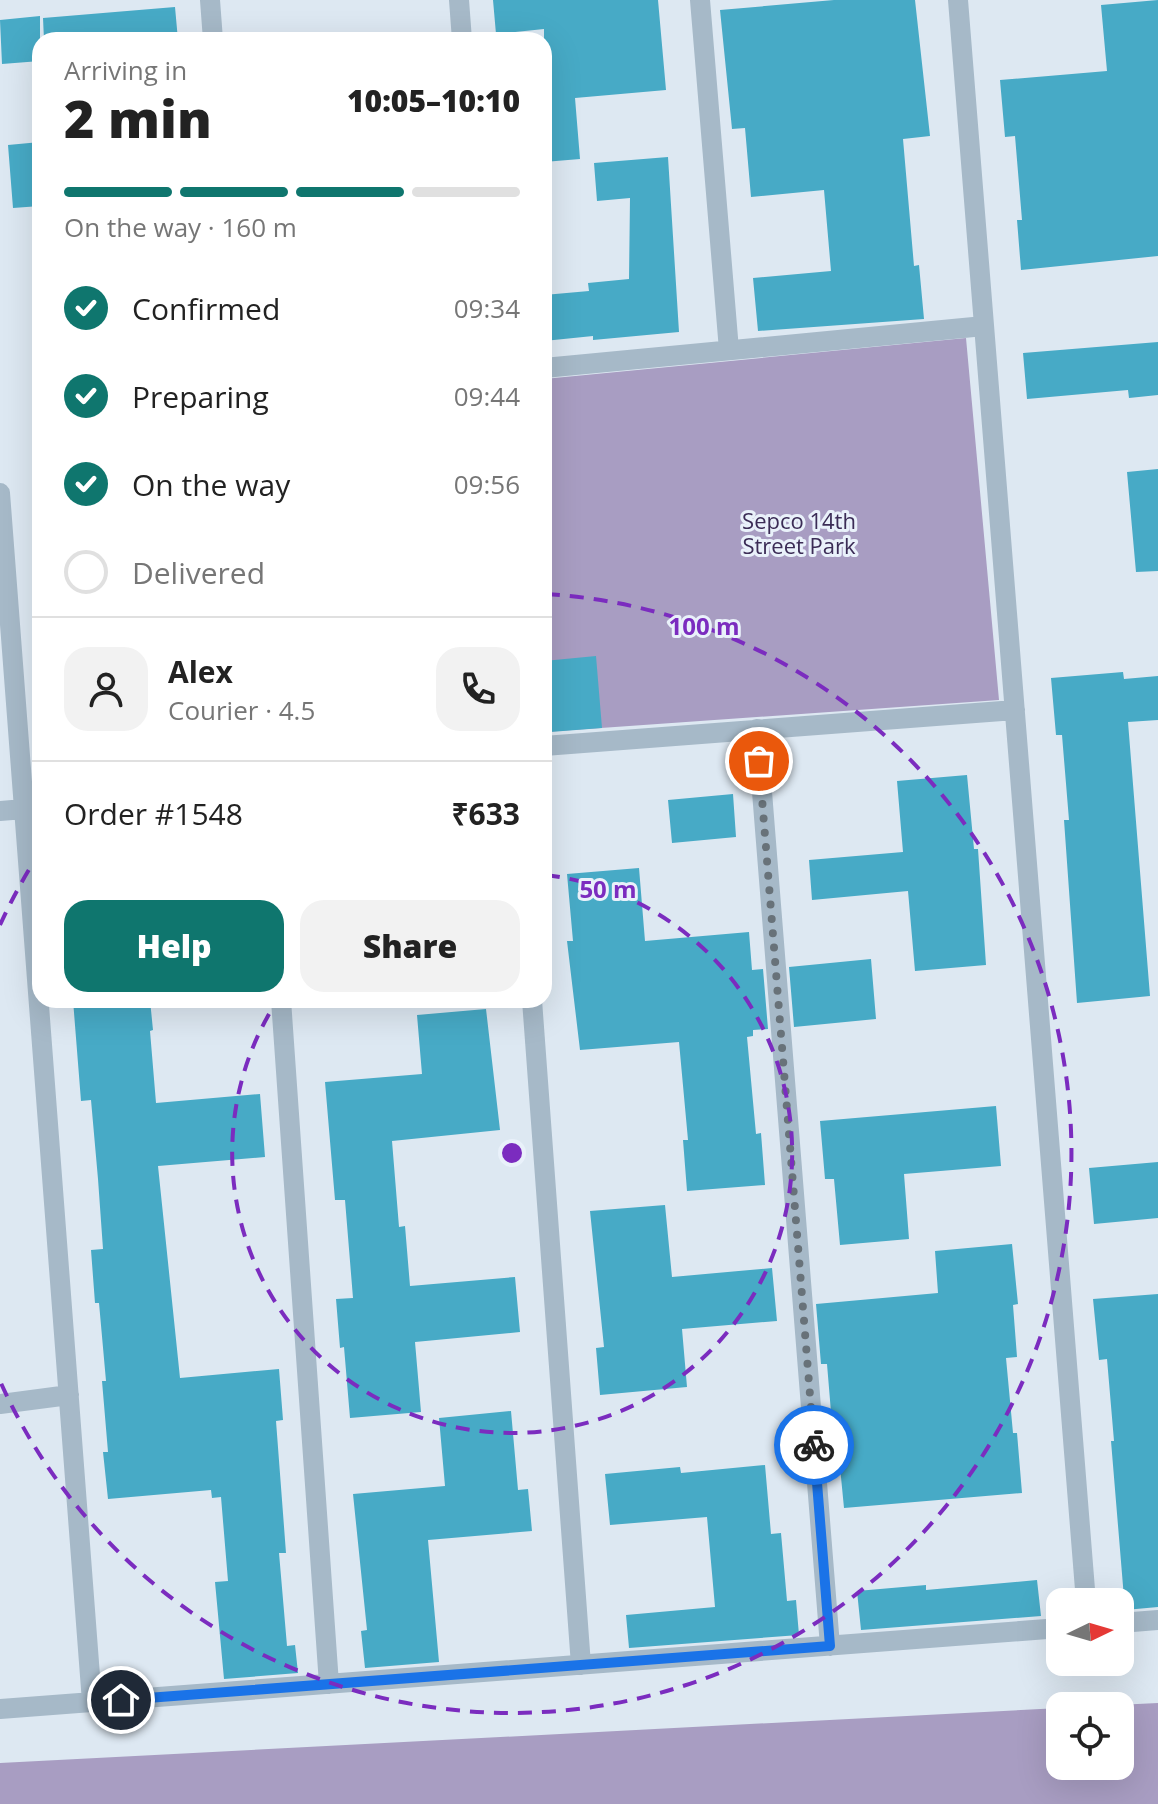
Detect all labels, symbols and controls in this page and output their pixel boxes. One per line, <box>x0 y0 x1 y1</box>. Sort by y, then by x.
text: Arriving in <box>64 52 187 88</box>
text: 10:05–10:10 <box>347 80 520 121</box>
text: 2 min <box>64 82 212 153</box>
text: On the way · 160 m <box>64 209 297 245</box>
icon: check <box>64 286 108 330</box>
text: Confirmed <box>132 288 280 329</box>
text: 09:34 <box>454 290 520 326</box>
icon: check <box>64 374 108 418</box>
text: Preparing <box>132 376 269 417</box>
text: 09:44 <box>454 378 520 414</box>
icon: check <box>64 462 108 506</box>
text: On the way <box>132 464 290 505</box>
text: 09:56 <box>454 466 520 502</box>
park label: Sepco 14th Street Park <box>742 505 856 560</box>
text: Delivered <box>132 552 265 593</box>
text: 100 m <box>669 609 739 642</box>
button: person <box>64 647 148 731</box>
button: phone <box>436 647 520 731</box>
text: Alex <box>168 651 233 692</box>
text: Courier · 4.5 <box>168 692 315 728</box>
pin <box>725 727 793 795</box>
icon: bag <box>737 739 781 783</box>
text: Order #1548 <box>64 793 243 834</box>
text: ₹633 <box>451 793 520 834</box>
text: 50 m <box>579 872 637 905</box>
button: Help <box>64 900 284 992</box>
button: Share <box>300 900 520 992</box>
centre of rings <box>498 1139 526 1167</box>
courier <box>774 1405 854 1485</box>
icon: bike <box>792 1423 836 1467</box>
north arrow <box>1046 1588 1134 1676</box>
map controls <box>1046 1588 1134 1780</box>
pin <box>87 1666 155 1734</box>
icon: home <box>99 1678 143 1722</box>
button: locate <box>1046 1692 1134 1780</box>

